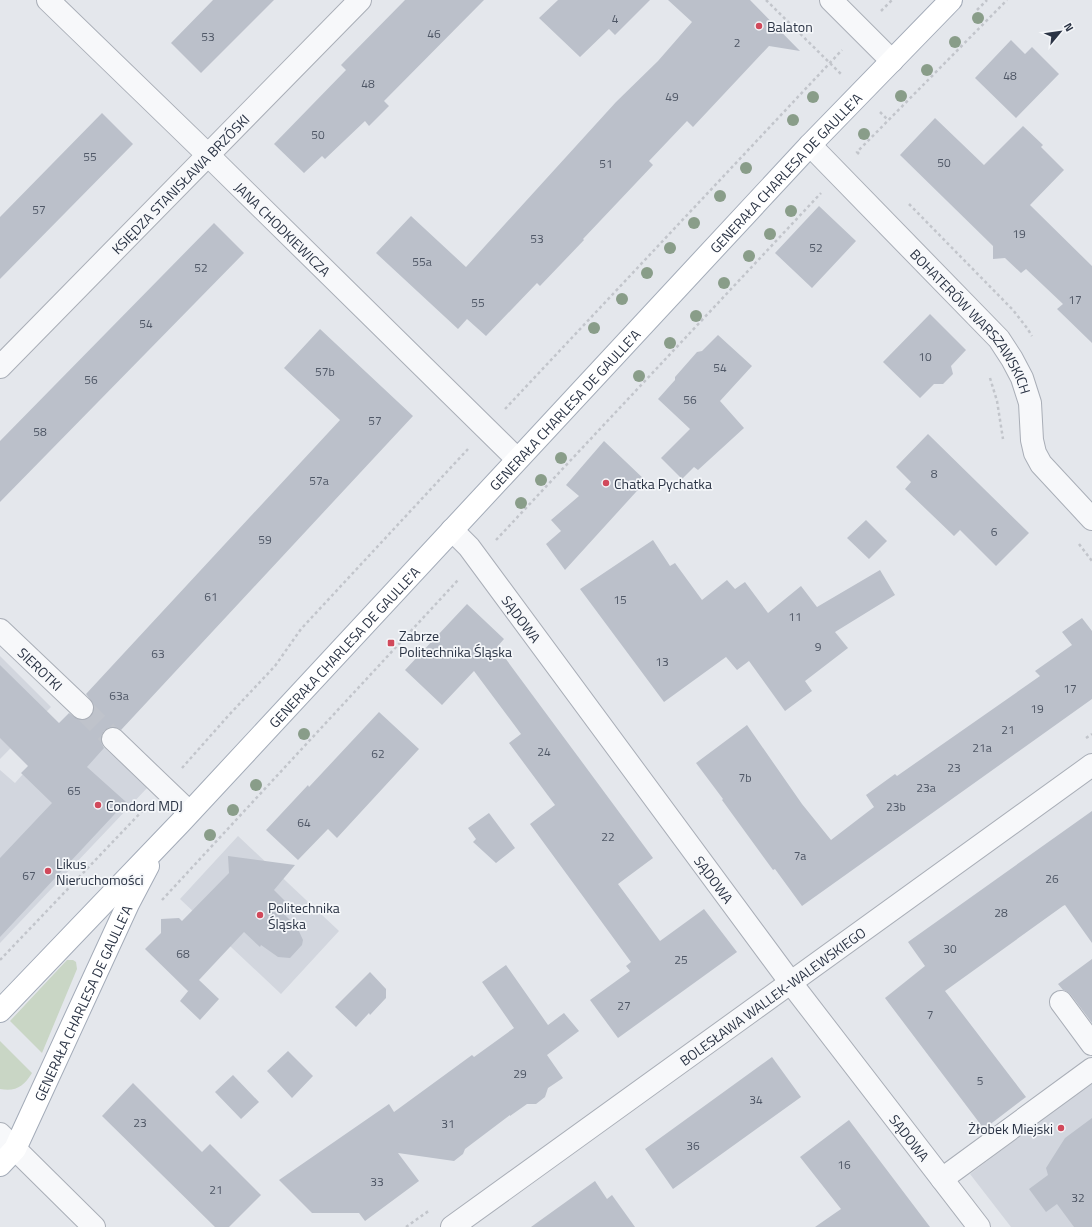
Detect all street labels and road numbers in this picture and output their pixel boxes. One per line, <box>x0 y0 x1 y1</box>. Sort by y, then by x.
street label: GENERAŁA CHARLESA DE GAULLE'A <box>705 87 867 257</box>
street label: KSIĘDZA STANISŁAWA BRZÓSKI <box>106 109 254 258</box>
street label: JANA CHODKIEWICZA <box>230 177 336 281</box>
street label: BOHATERÓW WARSZAWSKICH <box>906 244 1037 396</box>
street label: GENERAŁA CHARLESA DE GAULLE'A <box>484 323 645 495</box>
street label: GENERAŁA CHARLESA DE GAULLE'A <box>263 561 425 732</box>
street label: SĄDOWA <box>497 590 547 647</box>
street label: SIEROTKI <box>13 642 68 695</box>
street label: SĄDOWA <box>690 851 739 908</box>
street label: GENERAŁA CHARLESA DE GAULLE'A <box>28 901 137 1104</box>
street label: BOLESŁAWA WALLEK-WALEWSKIEGO <box>675 921 870 1070</box>
street label: SĄDOWA <box>885 1109 935 1166</box>

